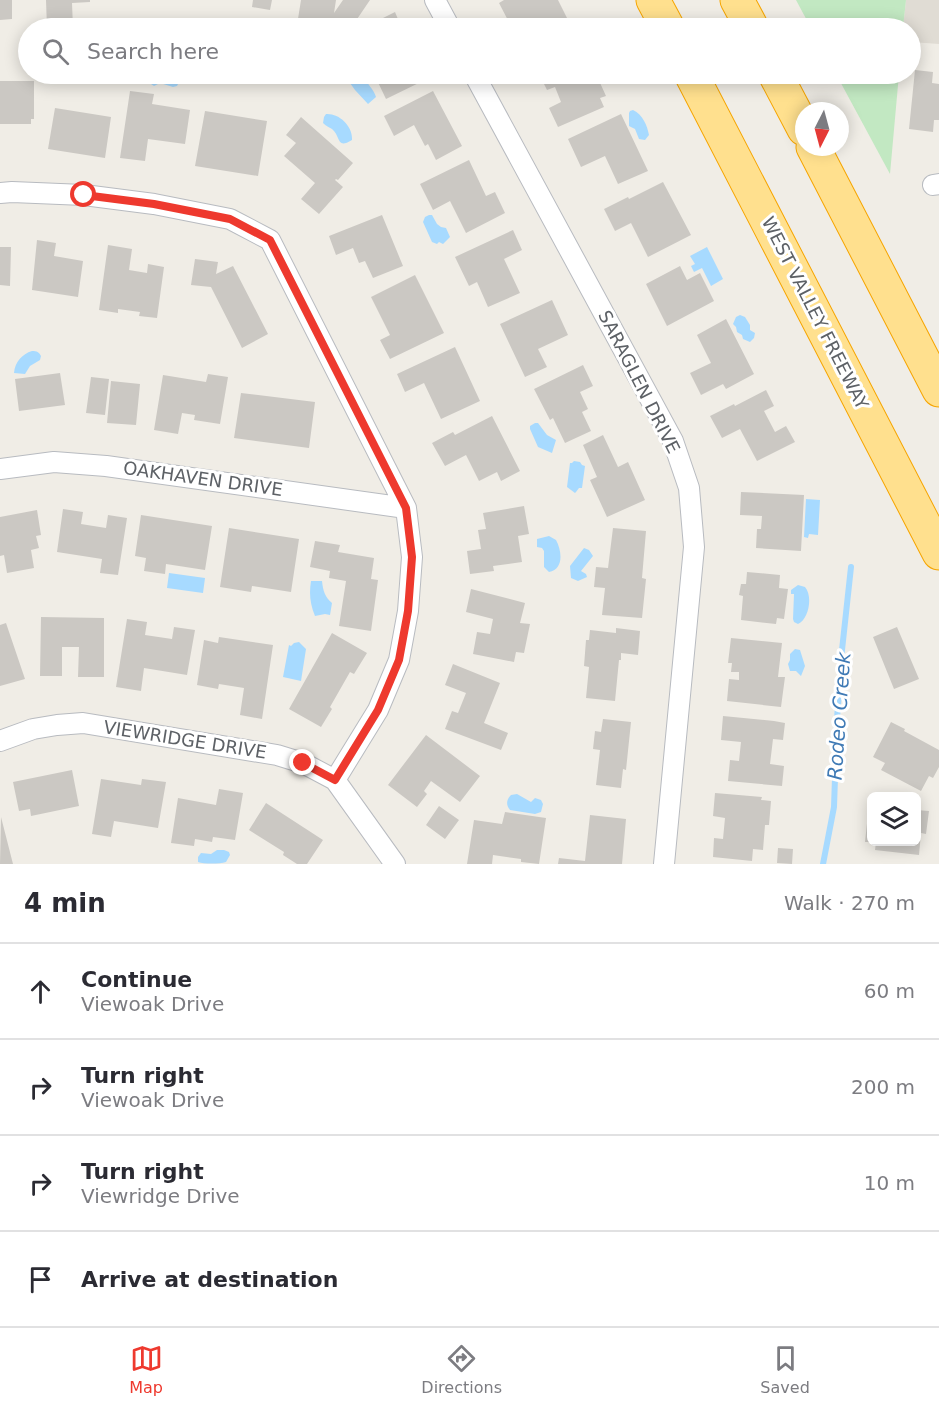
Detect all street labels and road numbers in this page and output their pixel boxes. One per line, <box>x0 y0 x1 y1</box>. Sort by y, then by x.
street label: WEST VALLEY FREEWAY <box>758 213 874 413</box>
street label: SARAGLEN DRIVE <box>594 307 685 457</box>
street label: OAKHAVEN DRIVE <box>122 457 284 500</box>
street label: VIEWRIDGE DRIVE <box>102 716 268 763</box>

